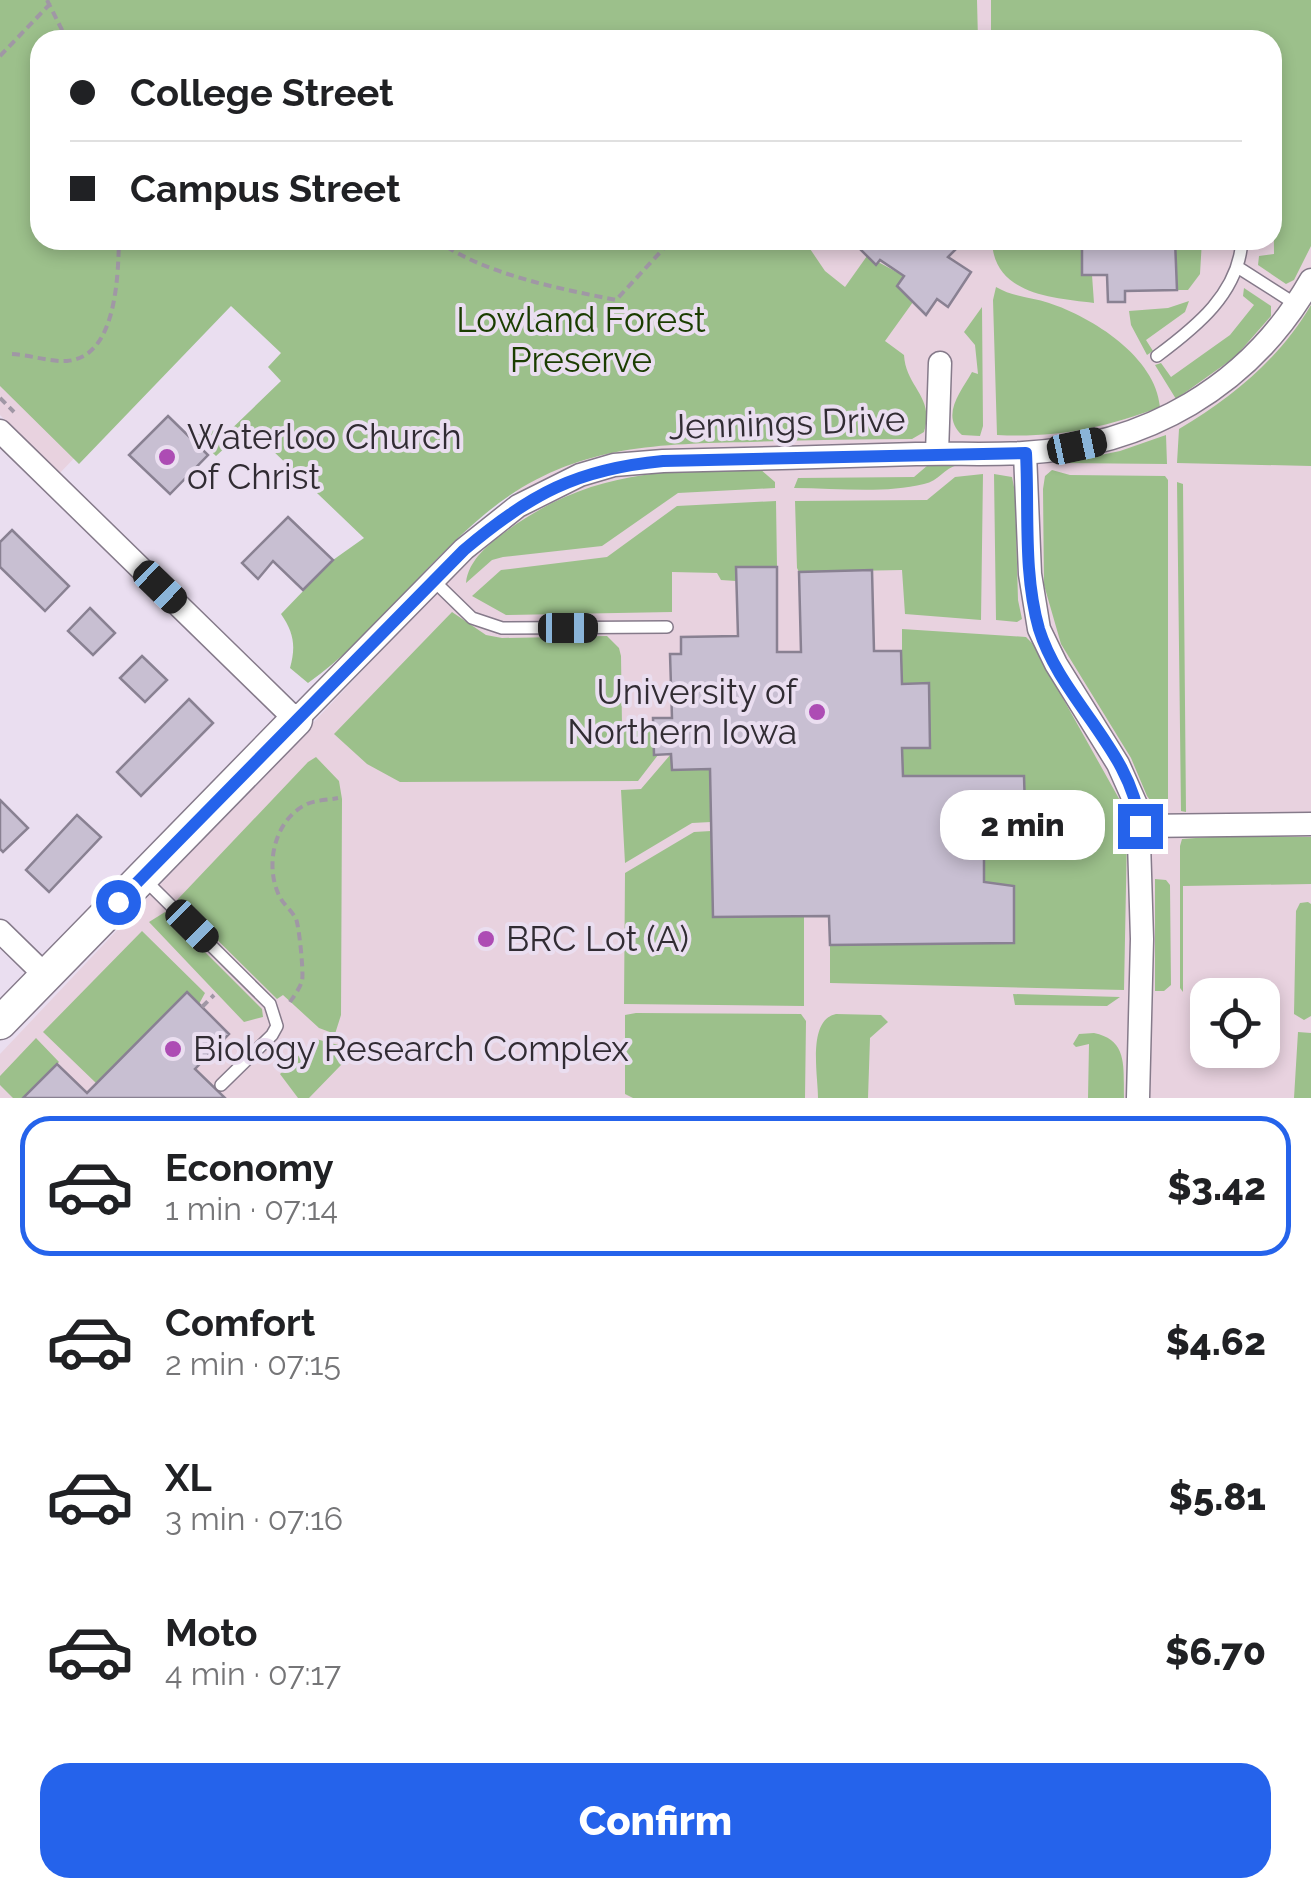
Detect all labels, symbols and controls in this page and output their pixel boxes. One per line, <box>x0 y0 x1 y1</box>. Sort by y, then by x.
text: College Street <box>130 70 394 115</box>
text: Campus Street <box>130 166 401 211</box>
park label: Lowland Forest Preserve <box>456 299 706 380</box>
street label: Jennings Drive <box>668 398 906 447</box>
place label: Waterloo Church of Christ <box>187 416 462 497</box>
car <box>1045 425 1109 467</box>
marker: Waterloo Church of Christ <box>156 446 178 468</box>
car <box>128 555 192 619</box>
car <box>538 613 598 643</box>
place label: University of Northern Iowa <box>567 671 798 752</box>
marker: University of Northern Iowa <box>806 701 828 723</box>
callout: 2 min <box>940 791 1105 861</box>
route end <box>1118 804 1163 849</box>
text: 2 min <box>980 806 1065 843</box>
route start <box>96 880 141 925</box>
car <box>160 894 224 958</box>
place label: BRC Lot (A) <box>506 918 689 959</box>
marker: BRC Lot (A) <box>475 928 497 950</box>
map controls <box>1190 978 1280 1068</box>
button: locate <box>1190 978 1280 1068</box>
place label: Biology Research Complex <box>193 1028 629 1069</box>
marker: Biology Research Complex <box>162 1038 184 1060</box>
icon: car <box>45 1141 135 1231</box>
text: Economy <box>165 1145 334 1190</box>
text: $3.42 <box>1167 1164 1266 1209</box>
text: 1 min · 07:14 <box>165 1190 338 1227</box>
icon: car <box>45 1296 135 1386</box>
text: Comfort <box>165 1300 315 1345</box>
text: $4.62 <box>1165 1319 1266 1364</box>
text: 2 min · 07:15 <box>165 1345 341 1382</box>
icon: car <box>45 1451 135 1541</box>
text: XL <box>165 1455 212 1500</box>
text: $5.81 <box>1169 1474 1266 1519</box>
text: 3 min · 07:16 <box>165 1500 343 1537</box>
icon: car <box>45 1606 135 1696</box>
text: Moto <box>165 1610 258 1655</box>
text: $6.70 <box>1165 1629 1266 1674</box>
text: 4 min · 07:17 <box>165 1655 341 1692</box>
button: Confirm <box>40 1763 1271 1878</box>

